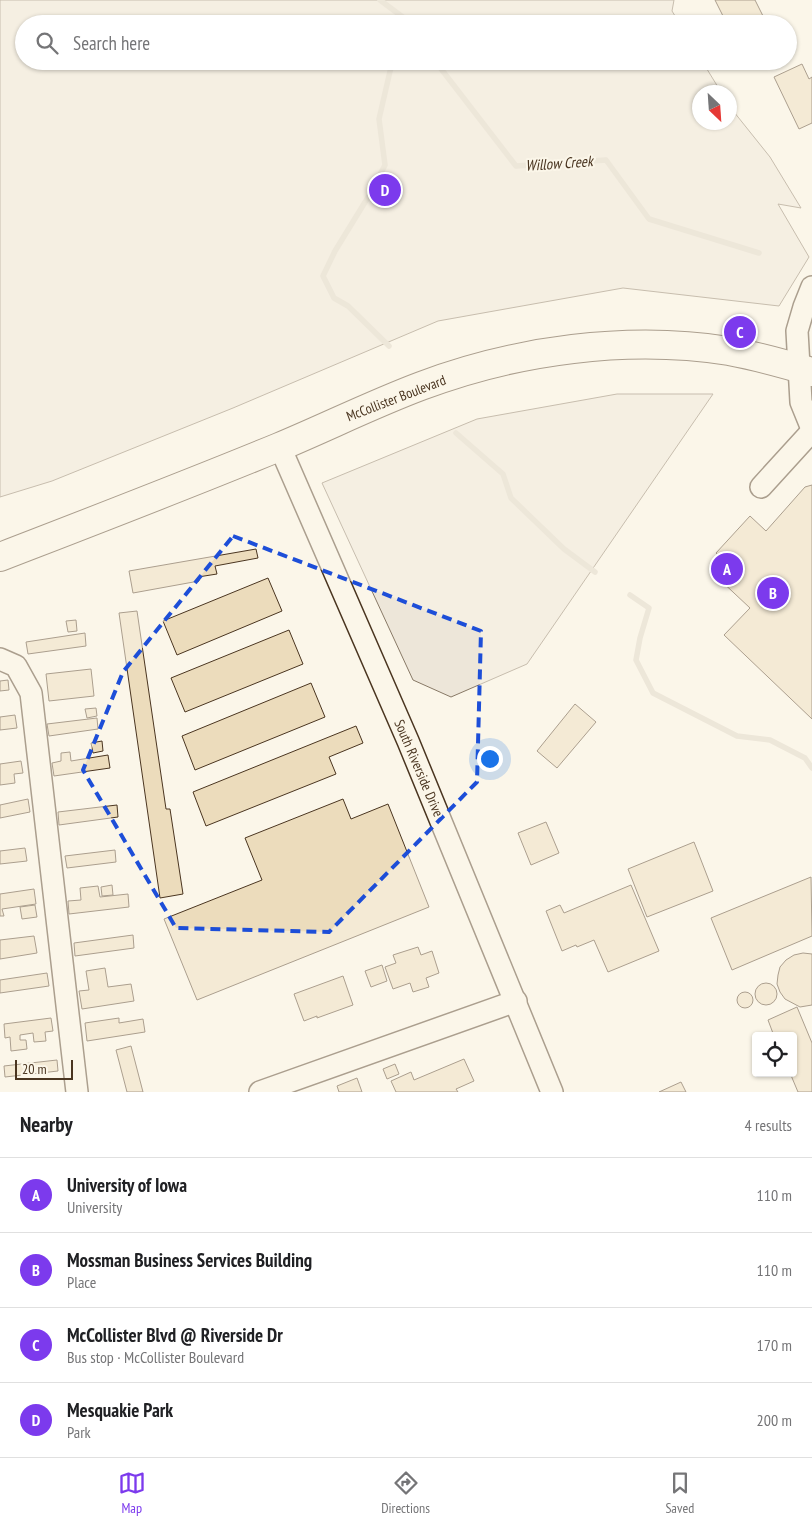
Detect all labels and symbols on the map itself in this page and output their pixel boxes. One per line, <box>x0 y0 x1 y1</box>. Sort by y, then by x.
north arrow <box>692 85 737 130</box>
water label: Willow Creek <box>525 151 595 175</box>
pin: D <box>369 171 401 209</box>
pin: C <box>724 313 756 351</box>
street label: McCollister Boulevard <box>344 371 448 425</box>
pin: A <box>711 550 743 588</box>
pin: B <box>757 574 789 612</box>
street label: South Riverside Drive <box>390 717 448 820</box>
your location <box>477 746 503 772</box>
scale bar <box>15 1057 72 1080</box>

